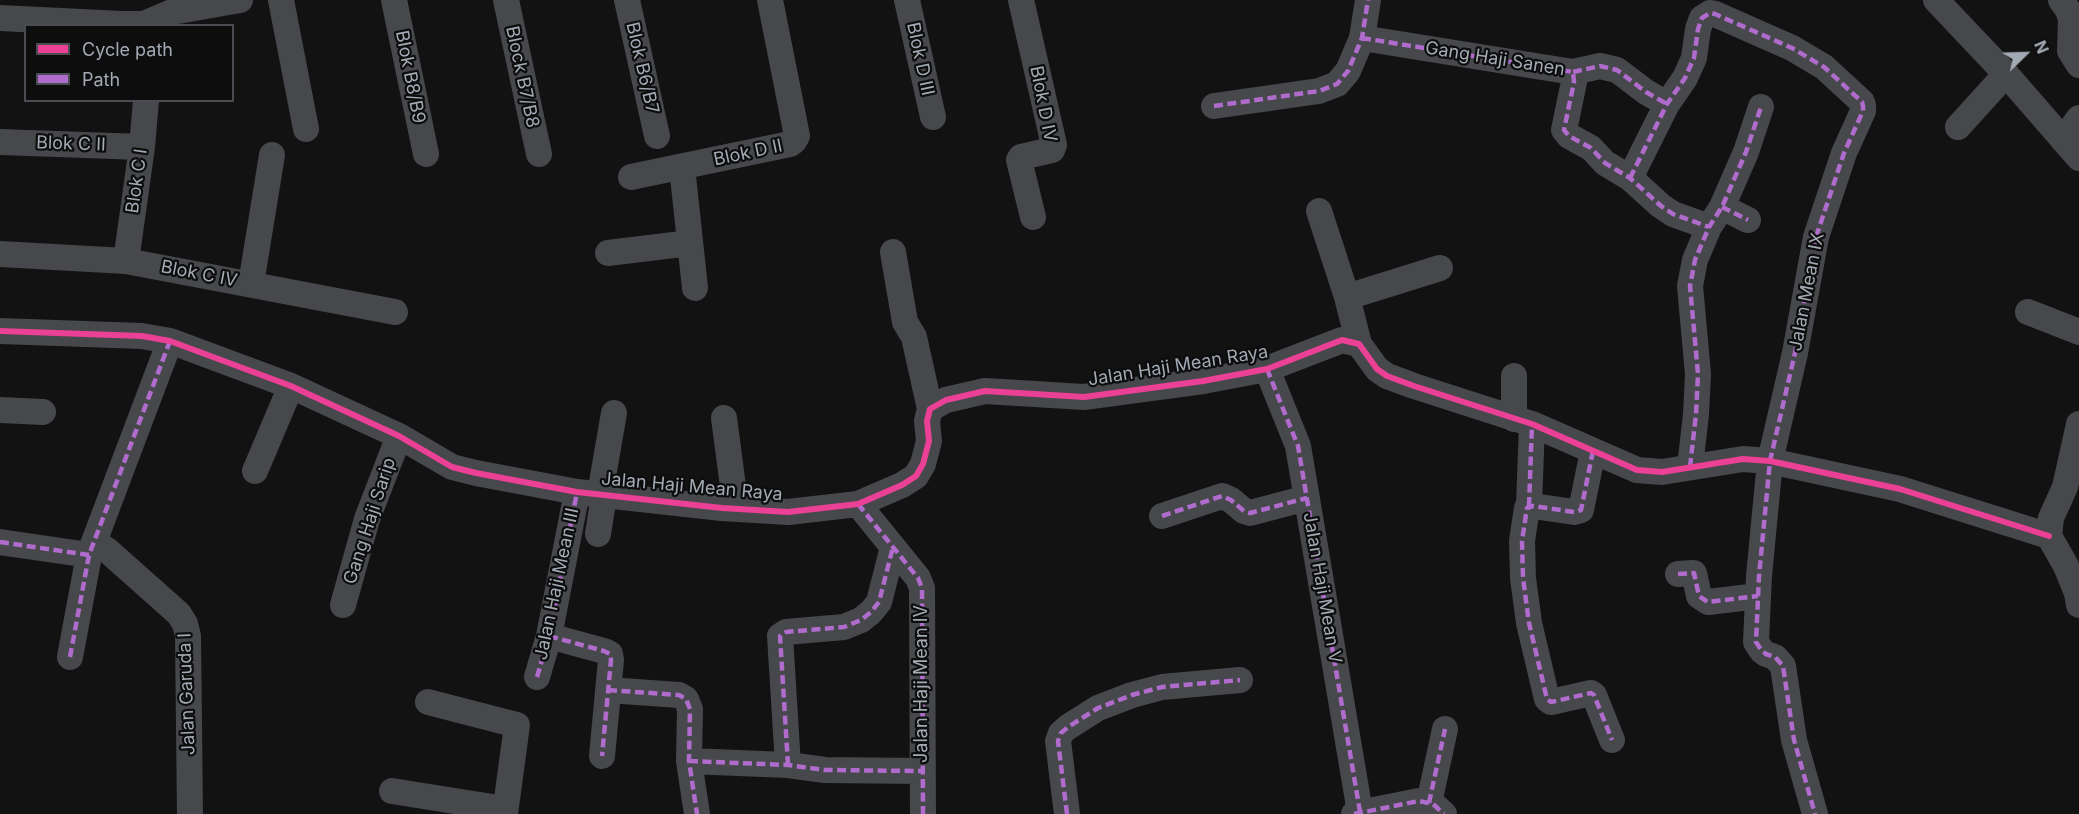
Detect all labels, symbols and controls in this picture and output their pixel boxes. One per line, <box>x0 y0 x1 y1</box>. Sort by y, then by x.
street label: Blok B6/B7 <box>621 20 663 116</box>
street label: Blok D III <box>902 20 938 98</box>
legend <box>24 24 234 102</box>
street label: Block B7/B8 <box>501 24 543 130</box>
north arrow <box>1995 24 2055 84</box>
street label: Blok B8/B9 <box>390 29 430 125</box>
street label: Gang Haji Sanen <box>1424 37 1566 81</box>
text: N <box>2030 37 2053 56</box>
text: Cycle path <box>82 39 173 60</box>
street label: Blok D IV <box>1025 64 1061 144</box>
text: Path <box>82 69 120 90</box>
street label: Blok C II <box>36 132 106 156</box>
street label: Blok D II <box>712 135 784 171</box>
street label: Blok C I <box>122 147 152 215</box>
street label: Jalan Mean IX <box>1785 231 1829 353</box>
street label: Blok C IV <box>159 256 239 292</box>
street label: Jalan Haji Mean Raya <box>1086 341 1270 391</box>
street label: Gang Haji Sarip <box>339 455 401 587</box>
street label: Jalan Haji Mean Raya <box>600 468 784 506</box>
street label: Jalan Haji Mean III <box>530 506 584 662</box>
street label: Jalan Haji Mean V <box>1298 511 1346 665</box>
street label: Jalan Haji Mean IV <box>911 605 933 763</box>
street label: Jalan Garuda I <box>174 632 200 756</box>

